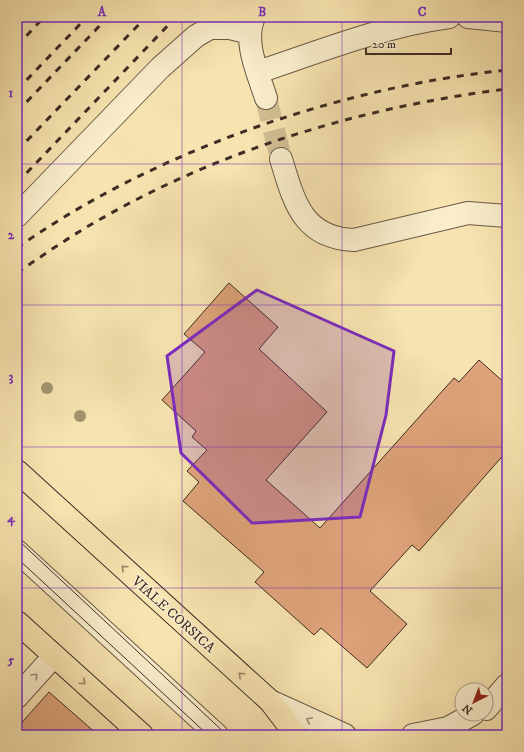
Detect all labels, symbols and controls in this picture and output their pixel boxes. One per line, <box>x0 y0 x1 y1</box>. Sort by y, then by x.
text: A <box>97 4 107 20</box>
text: B <box>258 4 266 20</box>
text: C <box>418 4 427 20</box>
scale bar <box>366 30 451 56</box>
text: 20 m <box>372 37 396 52</box>
text: 1 <box>9 85 14 101</box>
text: 2 <box>8 227 15 243</box>
text: 3 <box>9 369 14 385</box>
text: 4 <box>6 510 15 527</box>
one-way arrow <box>121 566 129 573</box>
street label: VIALE CORSICA <box>127 572 220 658</box>
text: 5 <box>7 652 15 668</box>
one-way arrow <box>238 672 246 680</box>
one-way arrow <box>31 674 38 681</box>
one-way arrow <box>78 677 86 685</box>
north arrow <box>454 682 494 722</box>
text: N <box>460 700 476 717</box>
one-way arrow <box>305 717 313 725</box>

